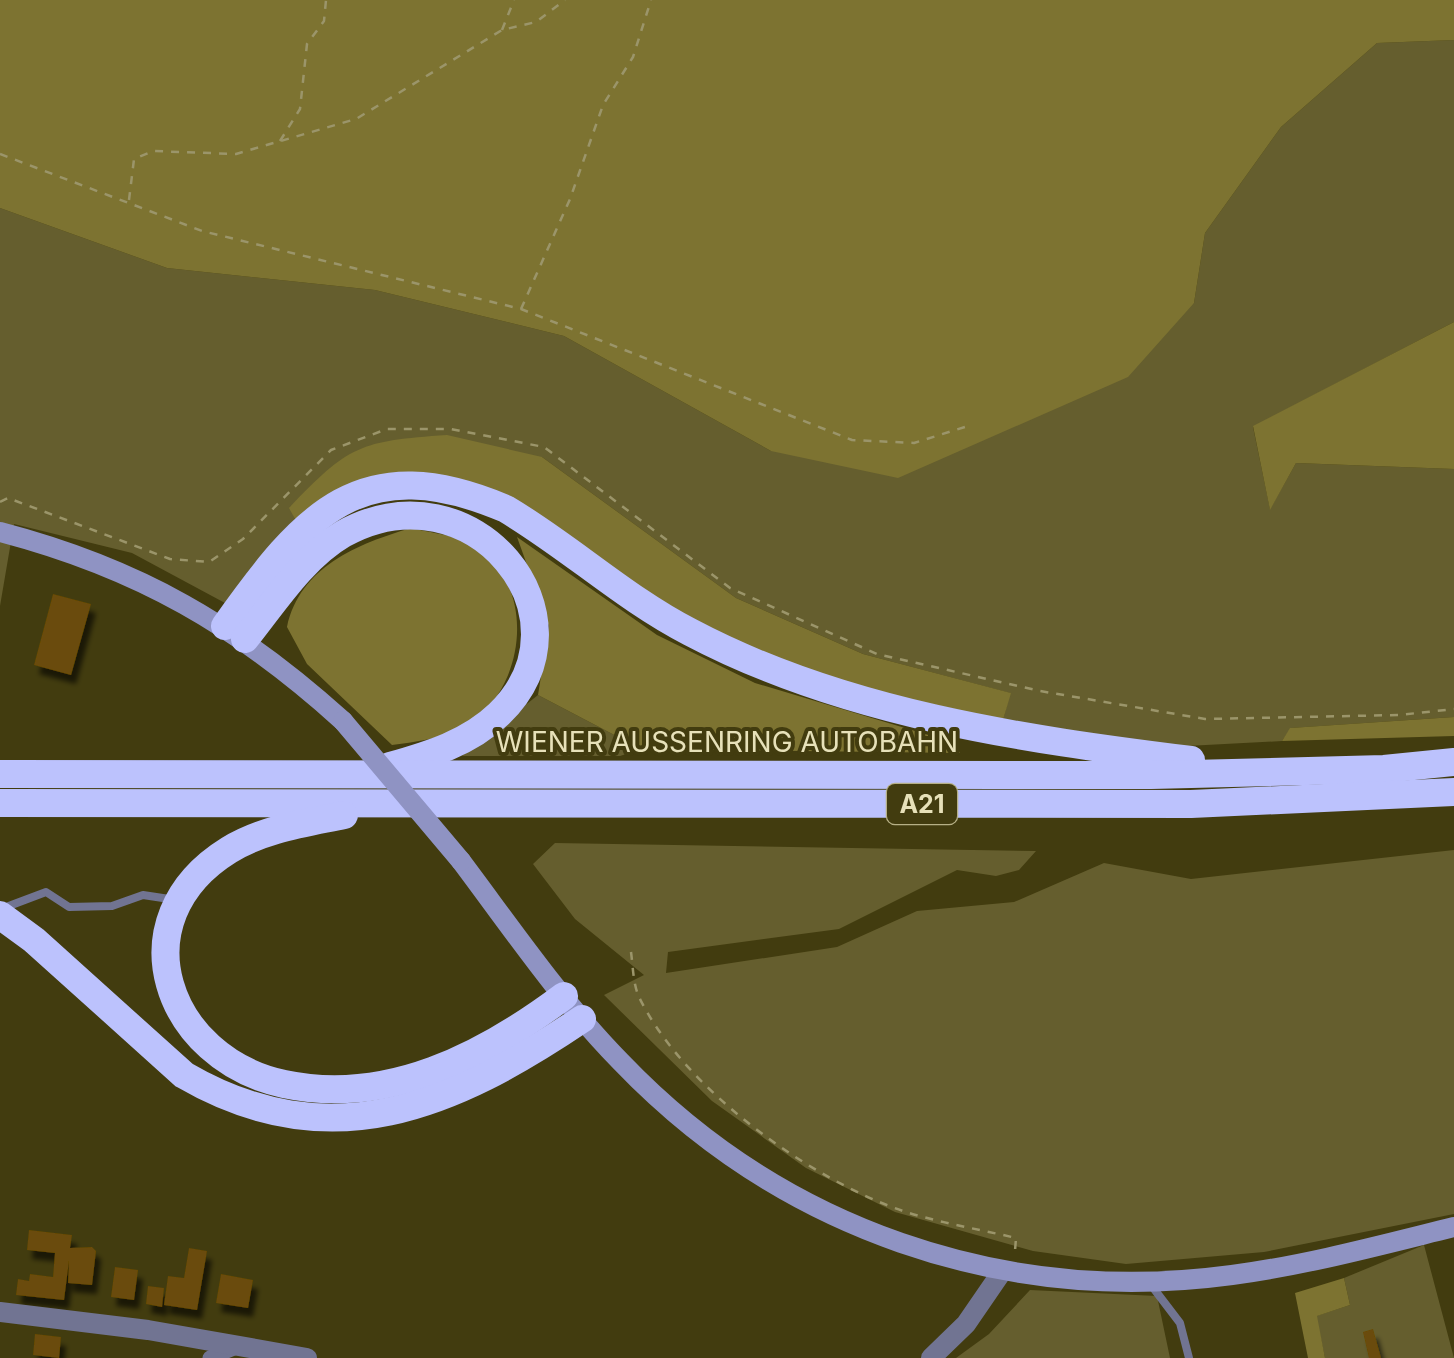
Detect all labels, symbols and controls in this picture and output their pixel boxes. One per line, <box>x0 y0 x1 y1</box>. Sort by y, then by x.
street label: WIENER AUSSENRING AUTOBAHN <box>496 725 958 759</box>
road number: A21 <box>887 784 957 824</box>

